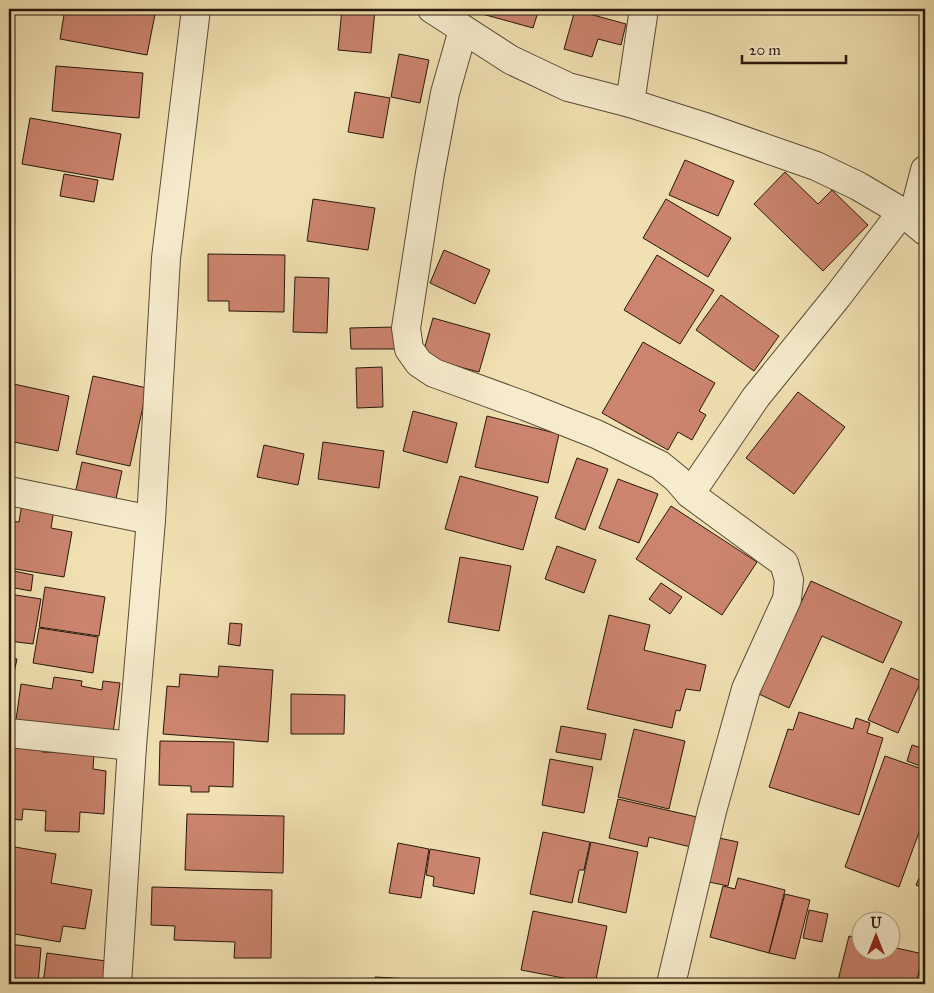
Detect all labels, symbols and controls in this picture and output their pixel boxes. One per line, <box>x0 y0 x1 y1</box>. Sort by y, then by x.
scale bar <box>742 32 845 64</box>
text: 20 m <box>749 41 781 59</box>
north arrow <box>852 910 902 960</box>
text: U <box>870 915 882 932</box>

